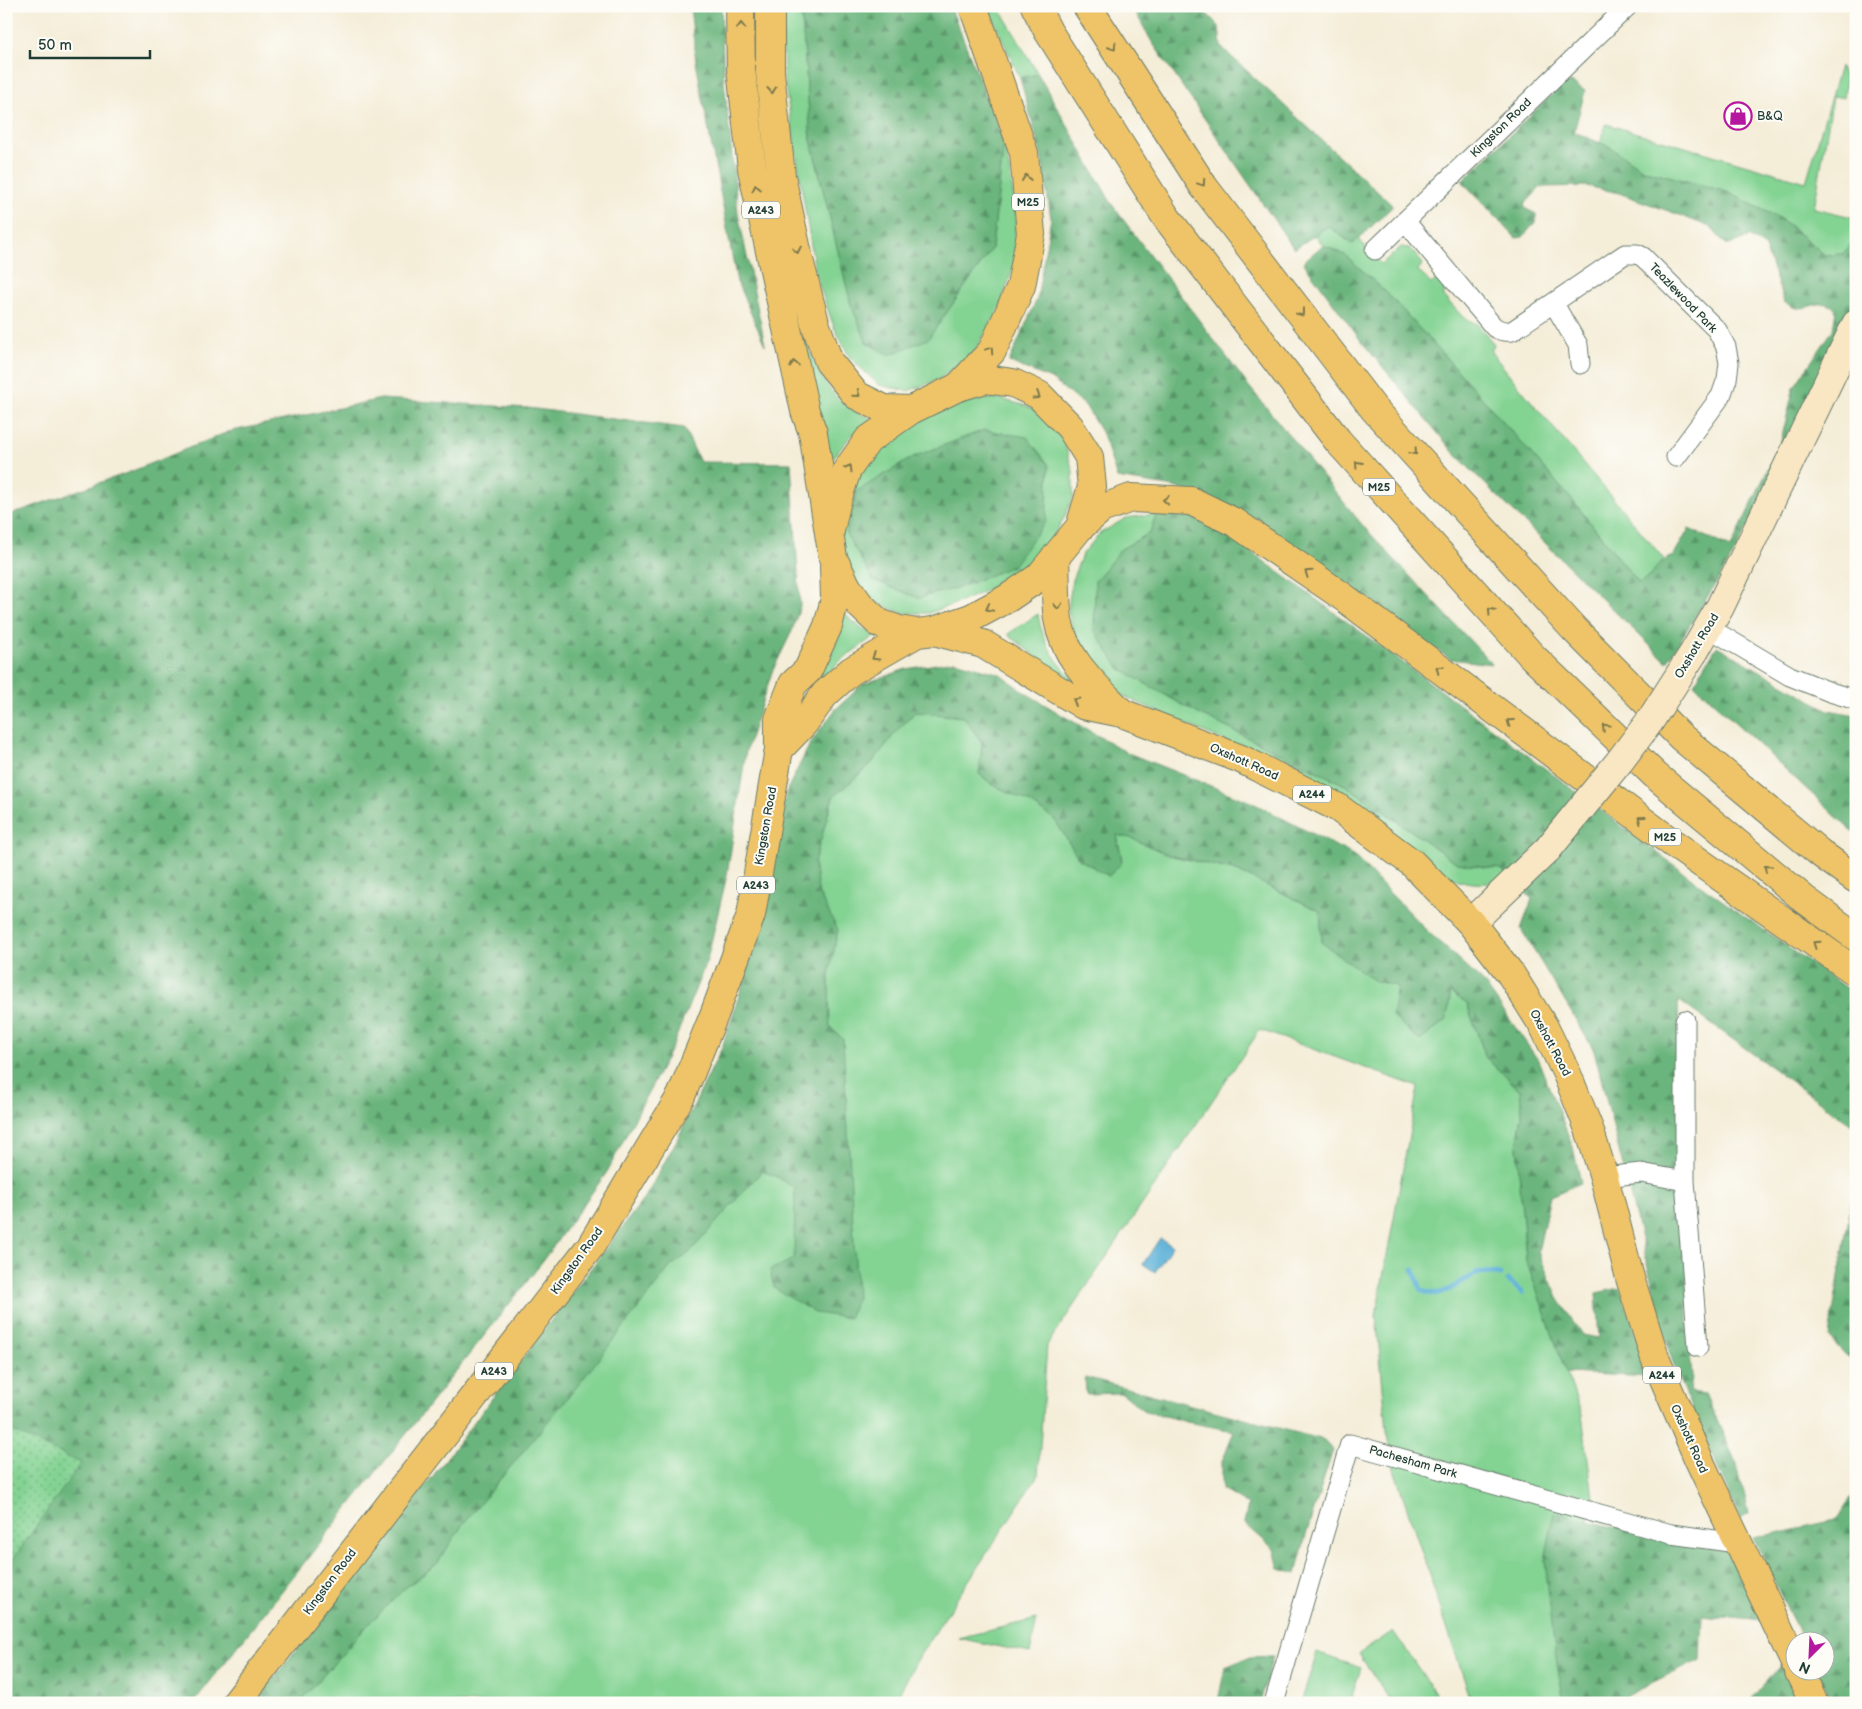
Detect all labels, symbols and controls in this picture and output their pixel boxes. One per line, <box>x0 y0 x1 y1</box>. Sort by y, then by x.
one-way arrow <box>735 22 746 30</box>
scale bar <box>30 28 150 60</box>
text: 50 m <box>38 36 72 55</box>
one-way arrow <box>1107 42 1117 51</box>
one-way arrow <box>766 86 777 94</box>
street label: Kingston Road <box>1467 95 1535 161</box>
shop icon: B&Q <box>1723 101 1753 131</box>
place label: B&Q <box>1757 109 1783 124</box>
one-way arrow <box>1021 174 1032 182</box>
one-way arrow <box>1196 177 1205 187</box>
one-way arrow <box>751 183 762 192</box>
road number: M25 <box>1012 193 1044 210</box>
road number: A243 <box>742 202 780 218</box>
one-way arrow <box>791 246 802 255</box>
street label: Teazlewood Park <box>1646 260 1720 336</box>
one-way arrow <box>1295 307 1303 316</box>
one-way arrow <box>984 346 994 355</box>
one-way arrow <box>789 359 800 368</box>
one-way arrow <box>851 388 860 397</box>
one-way arrow <box>1032 389 1041 399</box>
one-way arrow <box>1408 447 1417 456</box>
one-way arrow <box>1355 461 1364 470</box>
one-way arrow <box>843 465 853 474</box>
road number: M25 <box>1363 478 1395 496</box>
one-way arrow <box>1162 495 1170 506</box>
one-way arrow <box>1305 570 1314 579</box>
one-way arrow <box>985 602 994 612</box>
one-way arrow <box>1052 603 1063 611</box>
one-way arrow <box>1488 607 1497 616</box>
street label: Oxshott Road <box>1672 610 1722 681</box>
one-way arrow <box>871 650 880 660</box>
one-way arrow <box>1436 667 1445 675</box>
one-way arrow <box>1072 697 1081 707</box>
one-way arrow <box>1507 720 1516 728</box>
one-way arrow <box>1602 724 1611 733</box>
street label: Oxshott Road <box>1207 740 1281 784</box>
street label: Kingston Road <box>752 786 780 866</box>
road number: A244 <box>1293 786 1331 802</box>
one-way arrow <box>1637 816 1647 825</box>
road number: M25 <box>1649 829 1681 846</box>
one-way arrow <box>1763 865 1772 874</box>
road number: A243 <box>737 876 775 894</box>
one-way arrow <box>1812 941 1822 950</box>
street label: Oxshott Road <box>1526 1007 1574 1079</box>
street label: Kingston Road <box>548 1224 606 1298</box>
road number: A243 <box>475 1362 513 1380</box>
road number: A244 <box>1643 1366 1681 1384</box>
street label: Oxshott Road <box>1667 1402 1711 1476</box>
street label: Pachesham Park <box>1367 1442 1459 1482</box>
street label: Kingston Road <box>300 1546 360 1618</box>
north arrow <box>1784 1632 1834 1682</box>
text: N <box>1797 1658 1813 1677</box>

